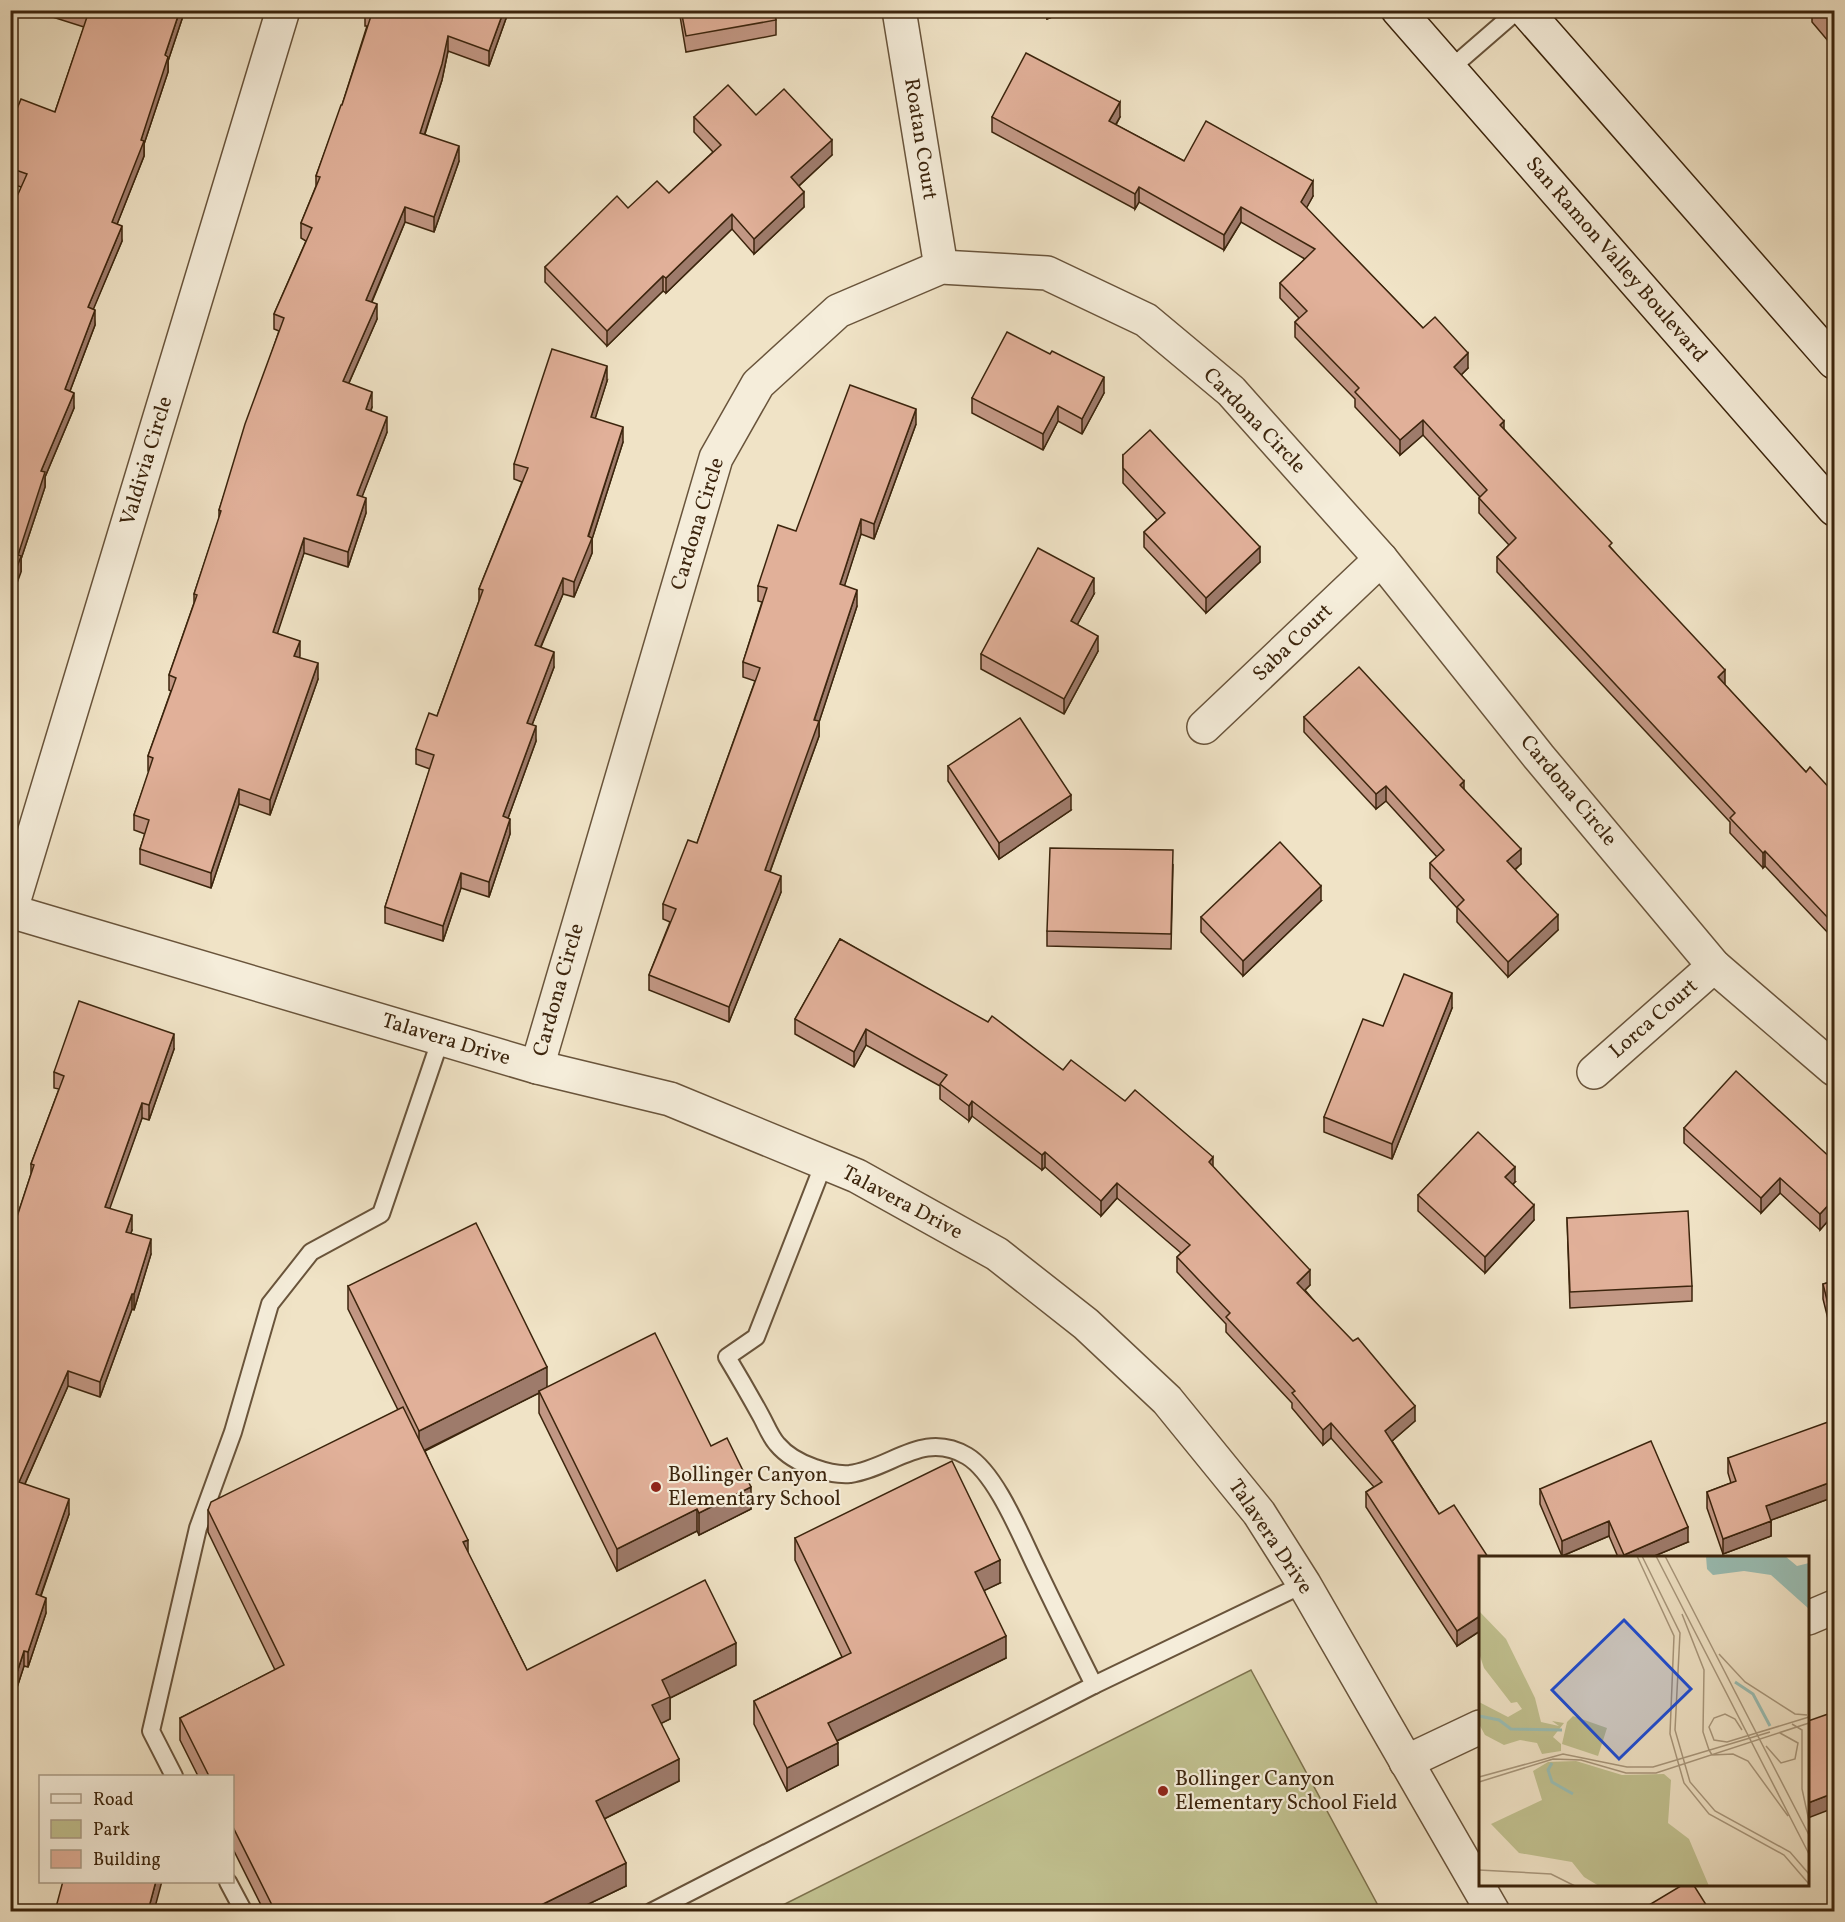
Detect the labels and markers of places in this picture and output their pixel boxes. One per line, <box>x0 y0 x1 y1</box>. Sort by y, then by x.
place label: Bollinger Canyon Elementary School <box>668 1461 841 1514</box>
marker: Bollinger Canyon Elementary School <box>649 1480 663 1494</box>
place label: Bollinger Canyon Elementary School Field <box>1175 1765 1398 1818</box>
marker: Bollinger Canyon Elementary School Field <box>1156 1784 1170 1798</box>

